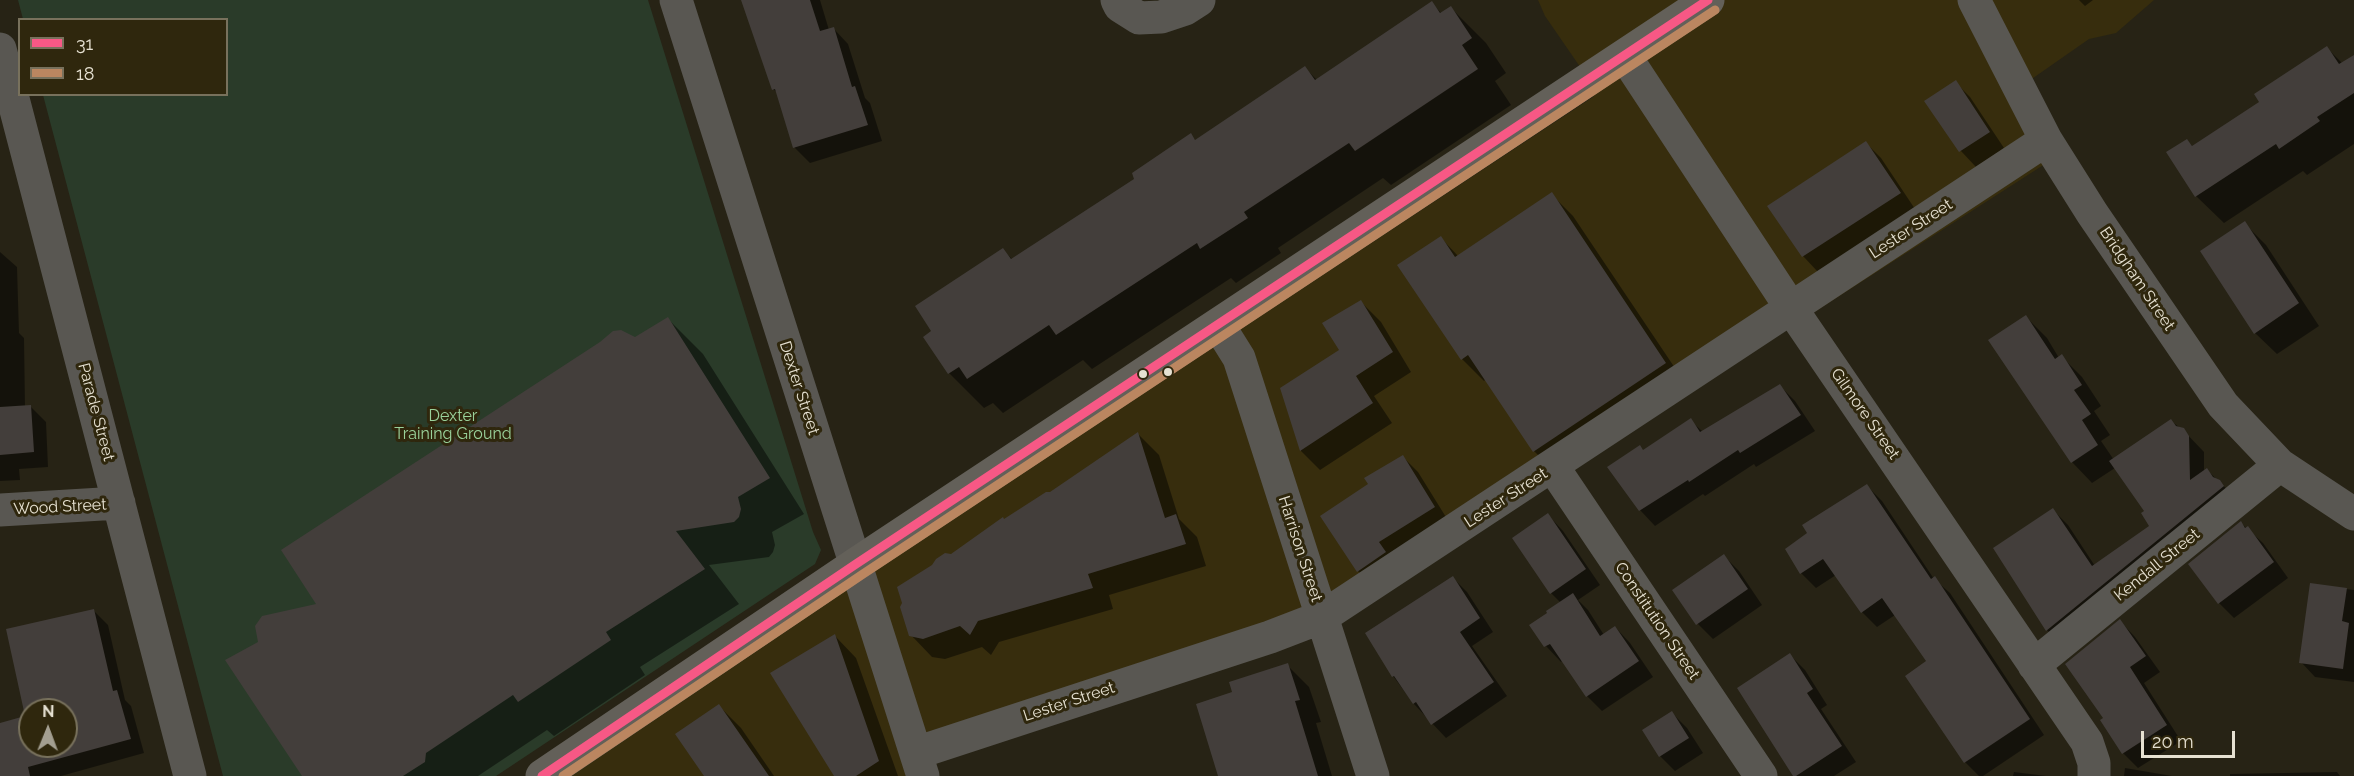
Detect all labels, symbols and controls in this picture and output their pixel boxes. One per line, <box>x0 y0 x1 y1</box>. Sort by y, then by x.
legend <box>18 18 228 96</box>
text: 31 <box>76 33 93 54</box>
text: 18 <box>76 63 94 84</box>
street label: Lester Street <box>1866 195 1956 263</box>
street label: Bridgham Street <box>2095 224 2179 334</box>
street label: Dexter Street <box>775 339 823 437</box>
street label: Parade Street <box>74 361 118 463</box>
street label: Gilmore Street <box>1827 365 1903 463</box>
unlabelled marker <box>1162 366 1174 378</box>
unlabelled marker <box>1137 368 1149 380</box>
park label: Dexter Training Ground <box>394 406 512 444</box>
street label: Lester Street <box>1461 464 1551 532</box>
street label: Harrison Street <box>1274 494 1326 604</box>
street label: Wood Street <box>13 495 107 519</box>
street label: Kendall Street <box>2110 525 2204 605</box>
street label: Constitution Street <box>1611 559 1703 683</box>
street label: Lester Street <box>1021 678 1117 726</box>
north arrow <box>18 698 78 758</box>
text: N <box>42 702 55 721</box>
scale bar <box>2144 719 2238 757</box>
text: 20 m <box>2152 731 2194 752</box>

